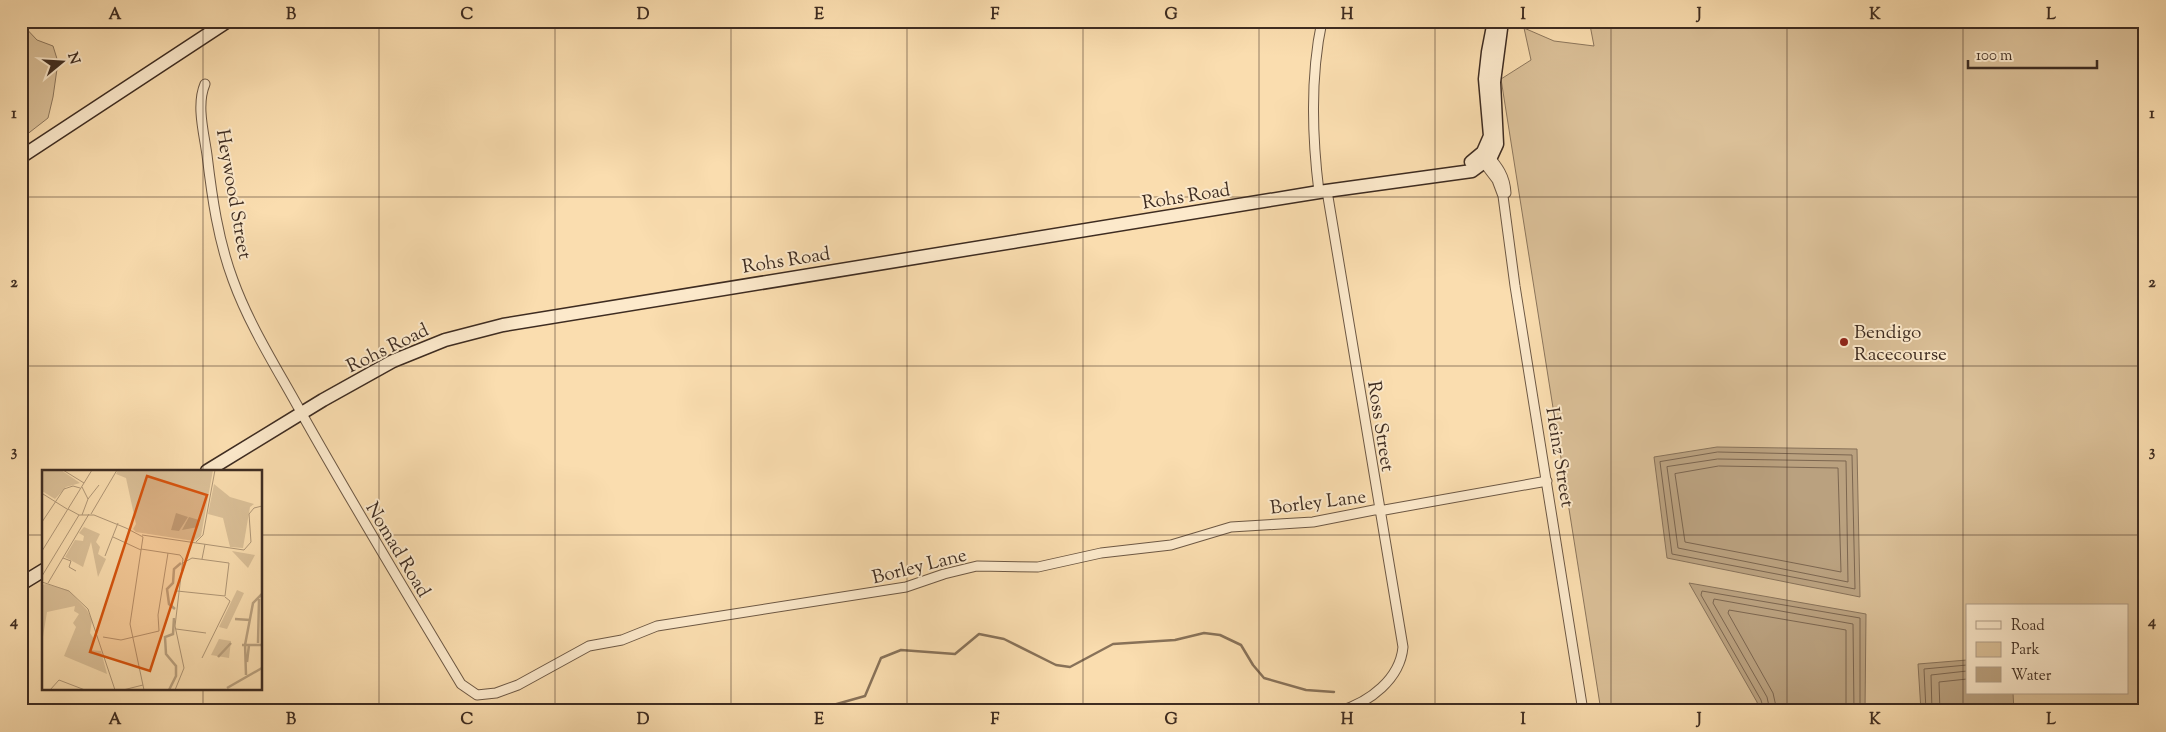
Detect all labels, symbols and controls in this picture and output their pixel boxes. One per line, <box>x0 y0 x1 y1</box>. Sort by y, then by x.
text: A <box>109 4 122 27</box>
text: B <box>286 4 296 27</box>
text: C <box>461 4 474 27</box>
text: D <box>637 4 650 27</box>
text: E <box>814 4 824 27</box>
text: F <box>991 4 1000 27</box>
text: G <box>1164 4 1178 27</box>
text: H <box>1341 4 1354 27</box>
text: I <box>1520 4 1526 27</box>
text: J <box>1695 4 1702 27</box>
text: K <box>1869 4 1881 27</box>
text: L <box>2046 4 2056 27</box>
north arrow <box>38 38 88 88</box>
scale bar <box>1968 38 2097 70</box>
text: 100 m <box>1976 46 2013 67</box>
text: N <box>61 50 84 67</box>
text: 1 <box>11 103 17 126</box>
text: 1 <box>2149 103 2155 126</box>
street label: Heywood Street <box>208 127 257 262</box>
street label: Rohs Road <box>1140 177 1233 218</box>
street label: Rohs Road <box>740 241 833 282</box>
text: 2 <box>10 272 18 295</box>
text: 2 <box>2148 272 2156 295</box>
street label: Rohs Road <box>342 318 434 381</box>
place label: Bendigo Racecourse <box>1854 320 1947 369</box>
marker: Bendigo Racecourse <box>1838 336 1850 348</box>
street label: Ross Street <box>1359 379 1400 474</box>
street label: Heinz Street <box>1537 406 1580 510</box>
text: 3 <box>11 441 18 464</box>
text: 3 <box>2149 441 2156 464</box>
inset map <box>42 470 262 690</box>
street label: Borley Lane <box>1269 484 1368 523</box>
street label: Nomad Road <box>358 497 436 603</box>
street label: Borley Lane <box>869 543 970 592</box>
legend <box>1966 604 2128 694</box>
text: 4 <box>9 611 18 634</box>
text: 4 <box>2147 611 2156 634</box>
text: Road <box>2011 616 2045 637</box>
text: Park <box>2011 640 2040 661</box>
text: Water <box>2011 666 2052 687</box>
text: A <box>109 709 122 732</box>
text: B <box>286 709 296 732</box>
text: C <box>461 709 474 732</box>
text: D <box>637 709 650 732</box>
text: E <box>814 709 824 732</box>
text: F <box>991 709 1000 732</box>
text: G <box>1164 709 1178 732</box>
text: H <box>1341 709 1354 732</box>
text: I <box>1520 709 1526 732</box>
text: J <box>1695 709 1702 732</box>
text: K <box>1869 709 1881 732</box>
text: L <box>2046 709 2056 732</box>

